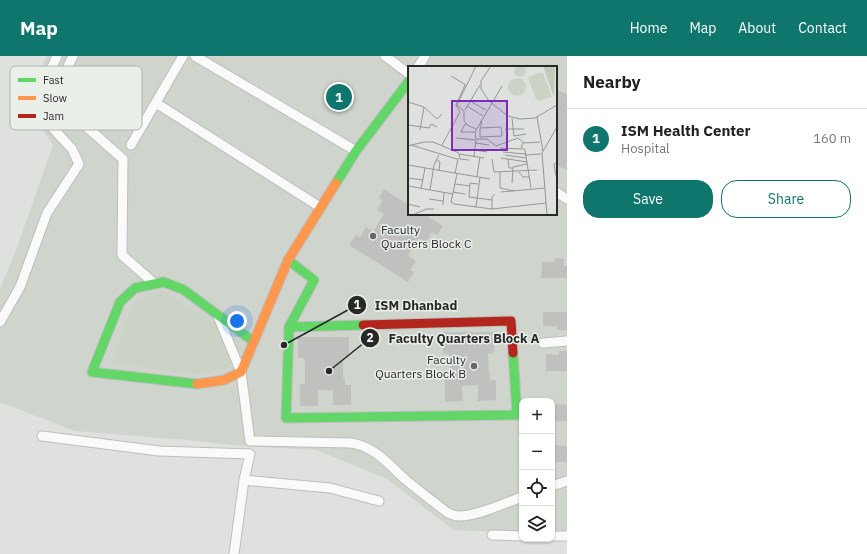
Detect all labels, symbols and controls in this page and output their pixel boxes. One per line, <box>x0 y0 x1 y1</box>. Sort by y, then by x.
text: Map <box>20 16 58 40</box>
text: Home <box>630 19 667 37</box>
text: Map <box>689 19 716 37</box>
text: About <box>738 19 776 37</box>
text: Contact <box>798 19 847 37</box>
legend <box>10 66 142 130</box>
inset map <box>408 66 557 215</box>
text: Nearby <box>583 71 641 93</box>
text: Fast <box>43 73 64 87</box>
pin: 1 <box>326 82 352 112</box>
text: Slow <box>43 91 67 105</box>
text: Jam <box>43 109 64 123</box>
text: ISM Health Center <box>621 121 751 140</box>
text: 1 <box>592 130 600 147</box>
text: 160 m <box>813 130 851 147</box>
text: Hospital <box>621 140 670 157</box>
button: Save <box>583 180 713 218</box>
button: Share <box>721 180 851 218</box>
place label: Faculty Quarters Block C <box>381 222 472 251</box>
marker: Faculty Quarters Block C <box>368 231 378 241</box>
callout: ISM Dhanbad <box>347 293 465 318</box>
text: 1 <box>353 297 361 312</box>
text: ISM Dhanbad <box>375 297 457 314</box>
your location <box>227 311 247 331</box>
callout: Faculty Quarters Block A <box>360 326 547 351</box>
text: 2 <box>366 330 374 345</box>
text: Faculty Quarters Block A <box>389 330 539 347</box>
place label: Faculty Quarters Block B <box>375 352 466 381</box>
marker: Faculty Quarters Block B <box>469 361 479 371</box>
map controls <box>519 398 555 542</box>
button: + <box>519 398 555 434</box>
button: − <box>519 434 555 470</box>
button: locate <box>519 470 555 506</box>
button: layers <box>519 506 555 542</box>

